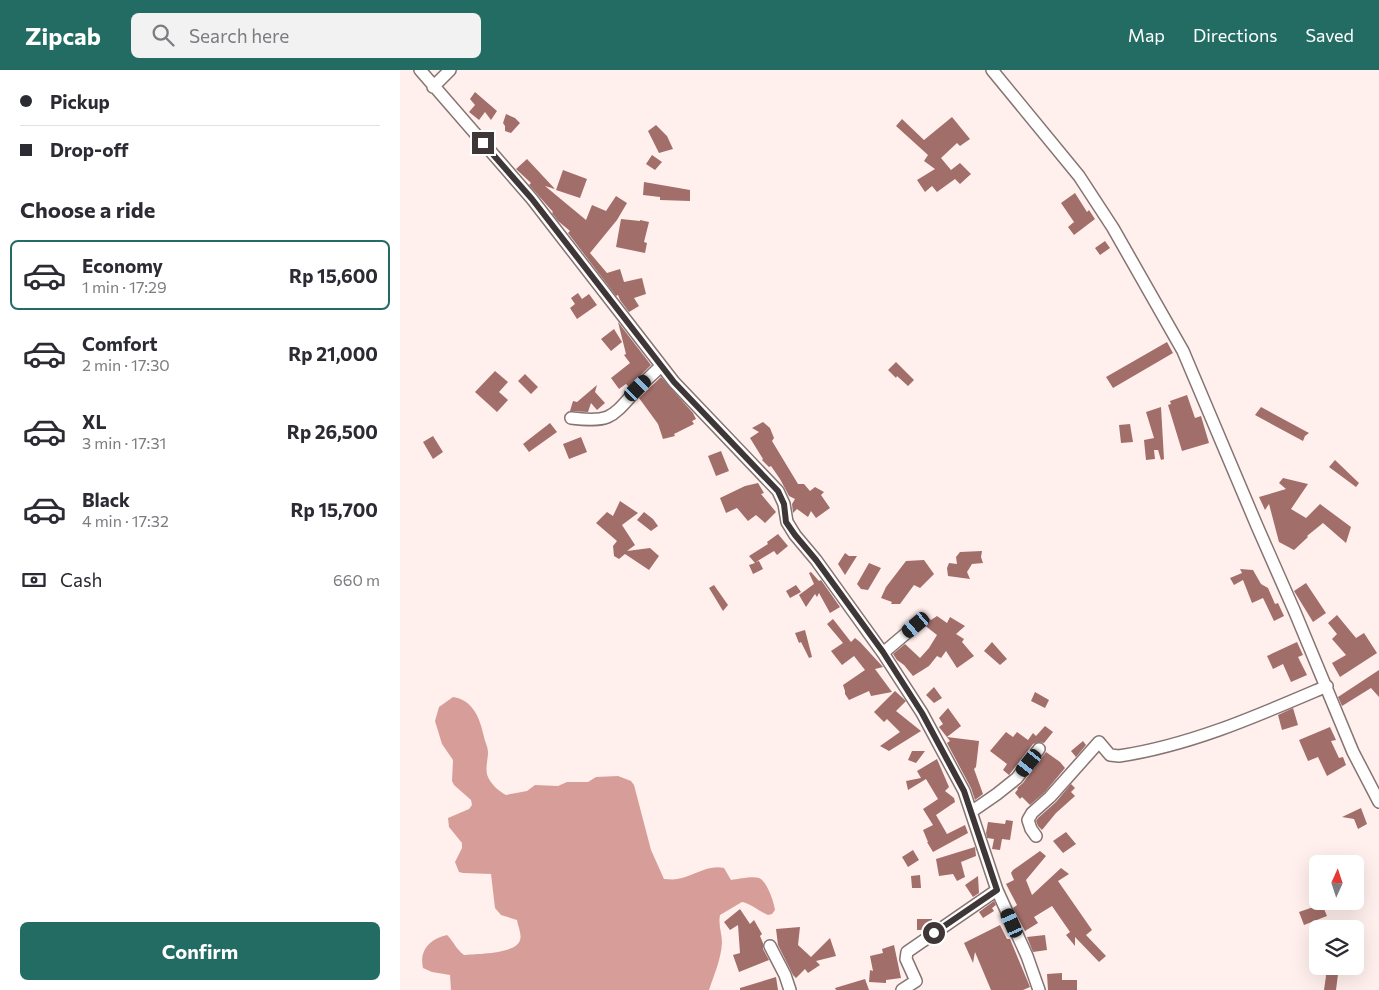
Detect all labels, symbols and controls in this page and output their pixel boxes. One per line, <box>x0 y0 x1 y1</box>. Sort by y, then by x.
search box <box>131 13 481 58</box>
text: Zipcab <box>25 21 101 50</box>
icon: search <box>149 21 177 49</box>
text: Search here <box>189 24 289 47</box>
text: Map <box>1128 24 1165 46</box>
text: Directions <box>1193 24 1277 46</box>
text: Saved <box>1305 24 1354 46</box>
text: Pickup <box>50 90 110 113</box>
route end <box>472 132 494 154</box>
text: Drop-off <box>50 138 129 161</box>
text: Choose a ride <box>20 196 155 223</box>
icon: car <box>22 253 67 298</box>
text: Economy <box>82 254 163 277</box>
text: Rp 15,600 <box>289 264 378 287</box>
text: 1 min · 17:29 <box>82 277 167 296</box>
icon: car <box>22 331 67 376</box>
text: Comfort <box>82 332 158 355</box>
text: Rp 21,000 <box>288 342 378 365</box>
text: 2 min · 17:30 <box>82 355 170 374</box>
car <box>622 372 654 404</box>
icon: car <box>22 409 67 454</box>
text: XL <box>82 410 107 433</box>
text: Rp 26,500 <box>287 420 378 443</box>
text: 3 min · 17:31 <box>82 433 166 452</box>
icon: car <box>22 487 67 532</box>
text: Black <box>82 488 130 511</box>
text: Rp 15,700 <box>290 498 378 521</box>
text: 4 min · 17:32 <box>82 511 169 530</box>
icon: cash <box>20 566 48 594</box>
text: Cash <box>60 568 102 591</box>
text: 660 m <box>333 570 380 589</box>
car <box>899 610 932 640</box>
car <box>1013 747 1044 779</box>
north arrow <box>1309 855 1364 910</box>
map controls <box>1309 855 1364 975</box>
car <box>999 906 1024 940</box>
button: layers <box>1309 920 1364 975</box>
button: Confirm <box>20 922 380 980</box>
route start <box>923 922 945 944</box>

